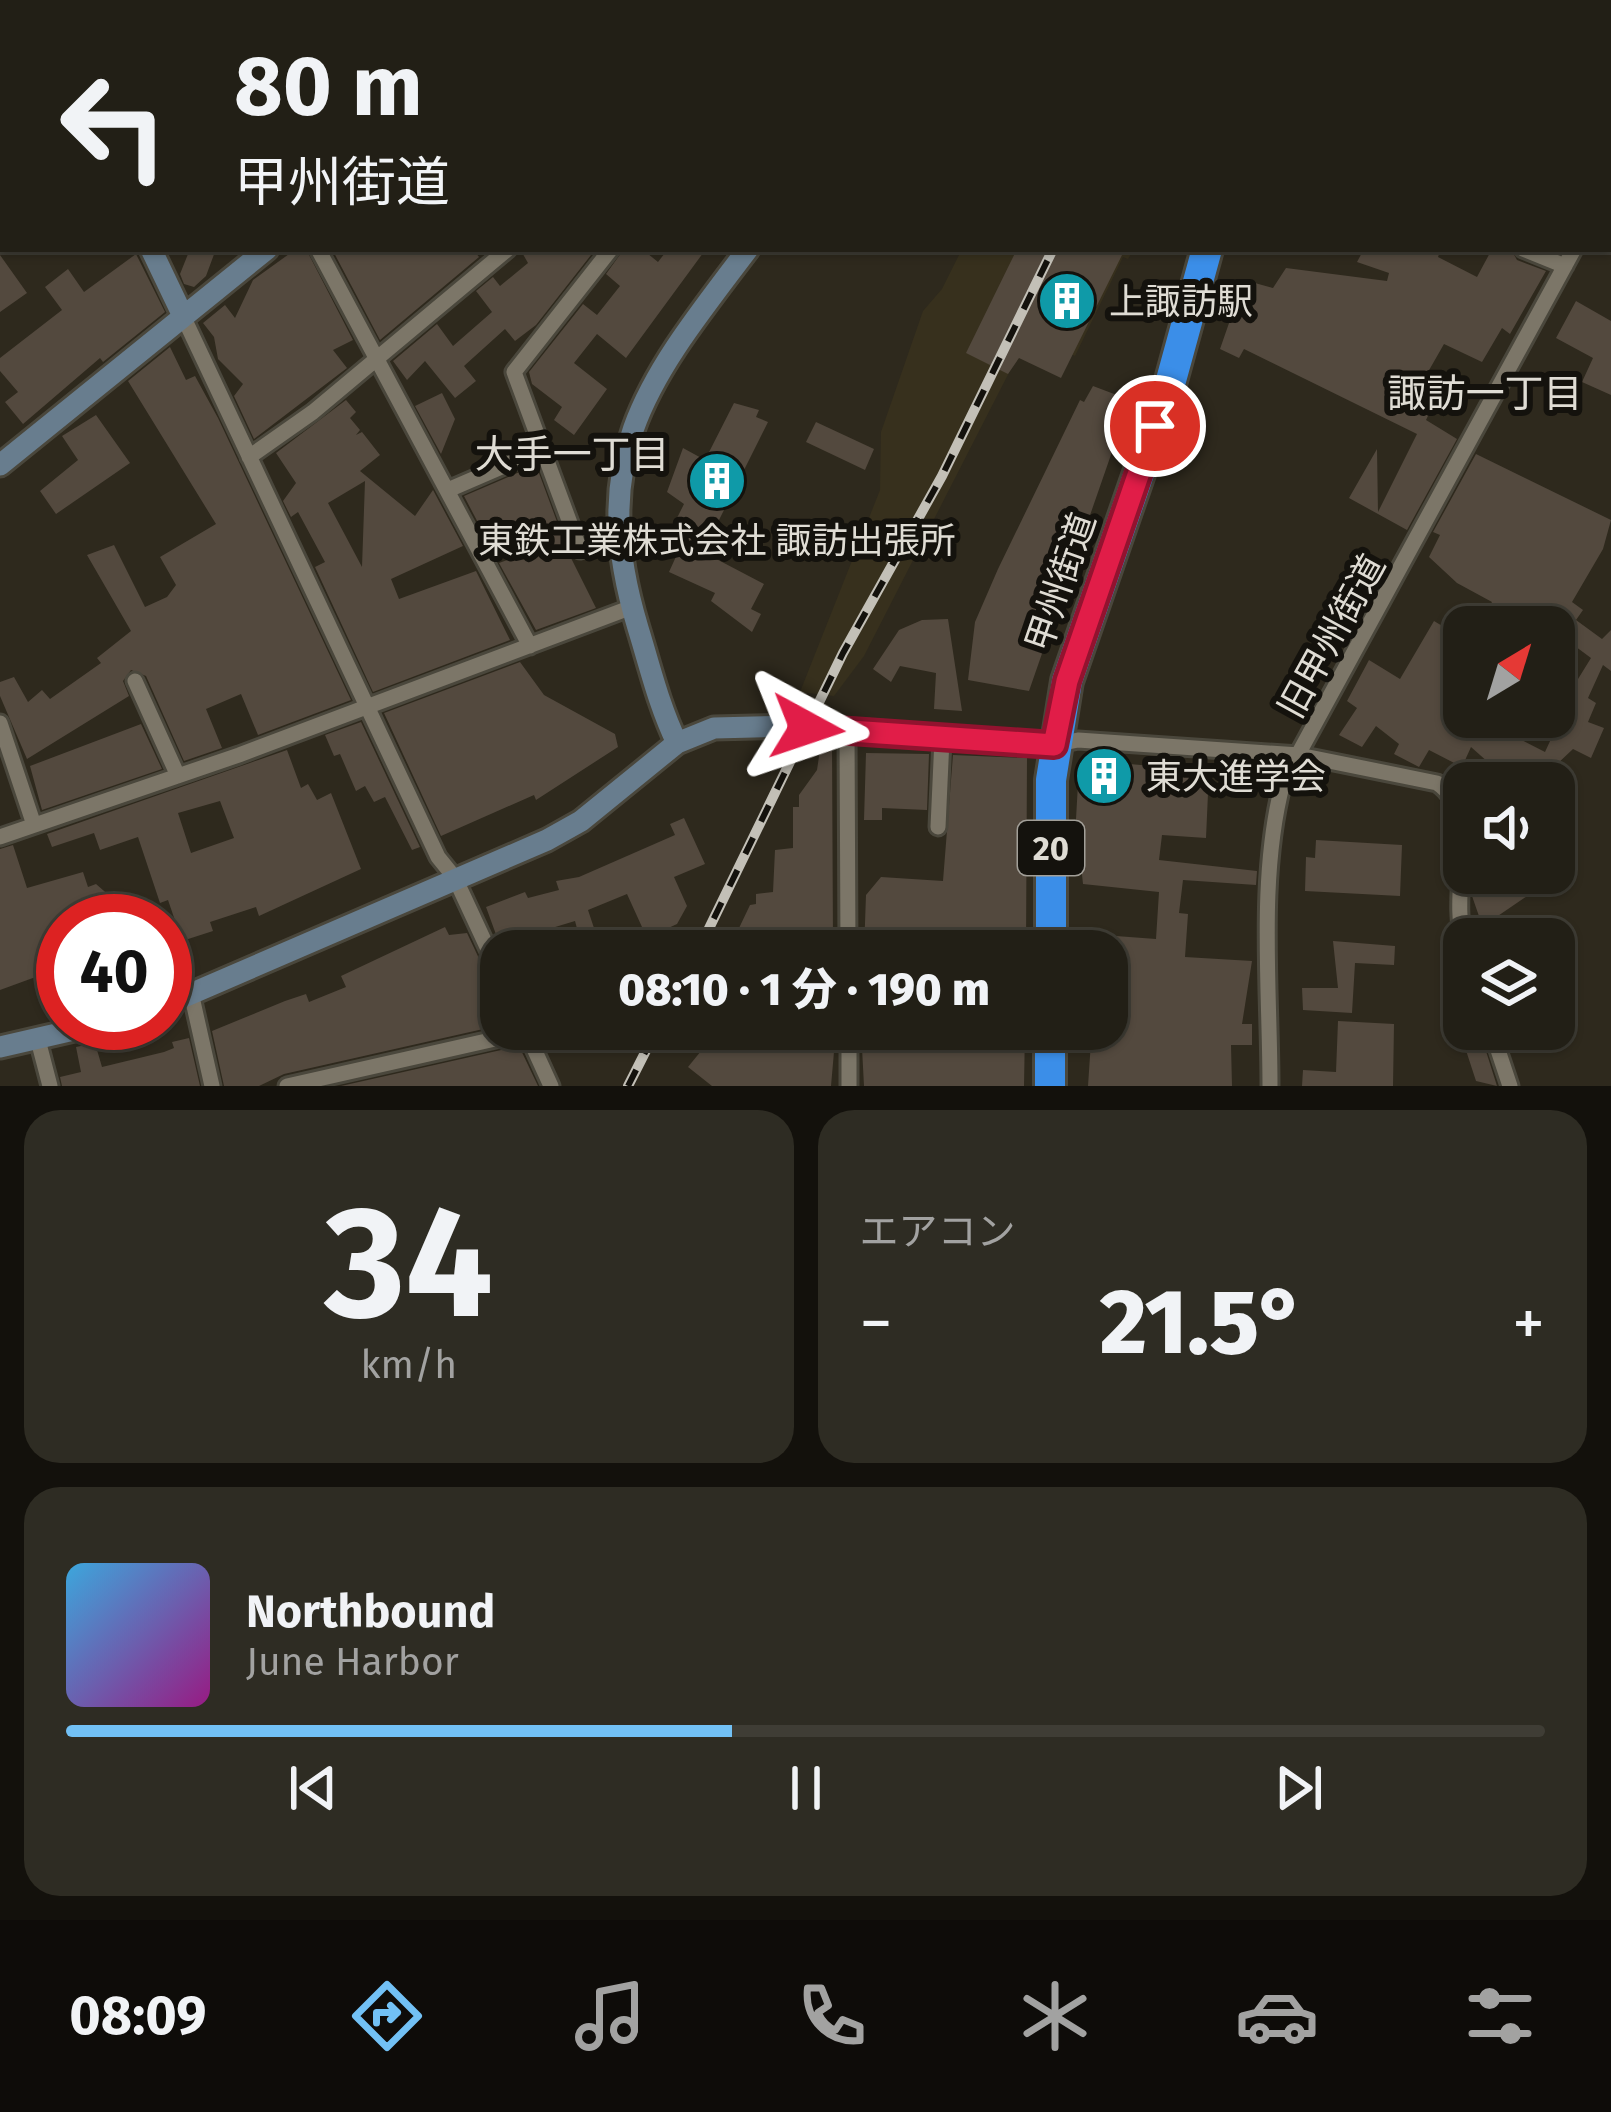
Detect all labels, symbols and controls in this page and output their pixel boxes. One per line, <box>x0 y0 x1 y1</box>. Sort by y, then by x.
text: 80 m <box>234 36 423 137</box>
icon: left <box>36 48 192 204</box>
text: 甲州街道 <box>234 151 450 215</box>
building icon: 上諏訪駅 <box>1036 270 1098 332</box>
place label: 上諏訪駅 <box>1109 280 1253 324</box>
district label: 諏訪一丁目 <box>1387 371 1583 417</box>
pin <box>1104 375 1206 477</box>
icon: arrive <box>1122 393 1188 459</box>
district label: 大手一丁目 <box>474 432 670 478</box>
building icon: 東鉄工業株式会社 諏訪出張所 <box>686 450 748 512</box>
street label: 甲州街道 <box>1017 507 1105 658</box>
place label: 東鉄工業株式会社 諏訪出張所 <box>478 519 956 563</box>
street label: 旧甲州街道 <box>1269 547 1395 726</box>
north arrow <box>1443 606 1575 738</box>
map controls <box>1443 606 1575 1050</box>
position arrow <box>744 665 870 791</box>
building icon: 東大進学会 <box>1073 745 1135 807</box>
place label: 東大進学会 <box>1146 755 1326 799</box>
button: sound <box>1443 762 1575 894</box>
road number: 20 <box>1018 821 1084 875</box>
speed limit sign: 40 <box>36 894 192 1050</box>
button: layers <box>1443 918 1575 1050</box>
text: 08:10 · 1 分 · 190 m <box>618 963 990 1017</box>
text: 34 <box>324 1170 493 1357</box>
text: エアコン <box>860 1209 1016 1255</box>
text: 21.5° <box>1100 1269 1305 1377</box>
text: − <box>860 1284 893 1363</box>
text: + <box>1512 1284 1545 1363</box>
text: km/h <box>360 1342 457 1388</box>
text: Northbound <box>246 1585 495 1639</box>
text: June Harbor <box>246 1639 459 1685</box>
icon: previous <box>280 1755 346 1821</box>
icon: pause <box>773 1755 839 1821</box>
icon: next <box>1266 1755 1332 1821</box>
icon: directions <box>345 1974 429 2058</box>
icon: music <box>568 1974 652 2058</box>
icon: phone <box>790 1974 874 2058</box>
icon: climate <box>1013 1974 1097 2058</box>
icon: car <box>1235 1974 1319 2058</box>
icon: filters <box>1458 1974 1542 2058</box>
text: 08:09 <box>69 1984 206 2048</box>

